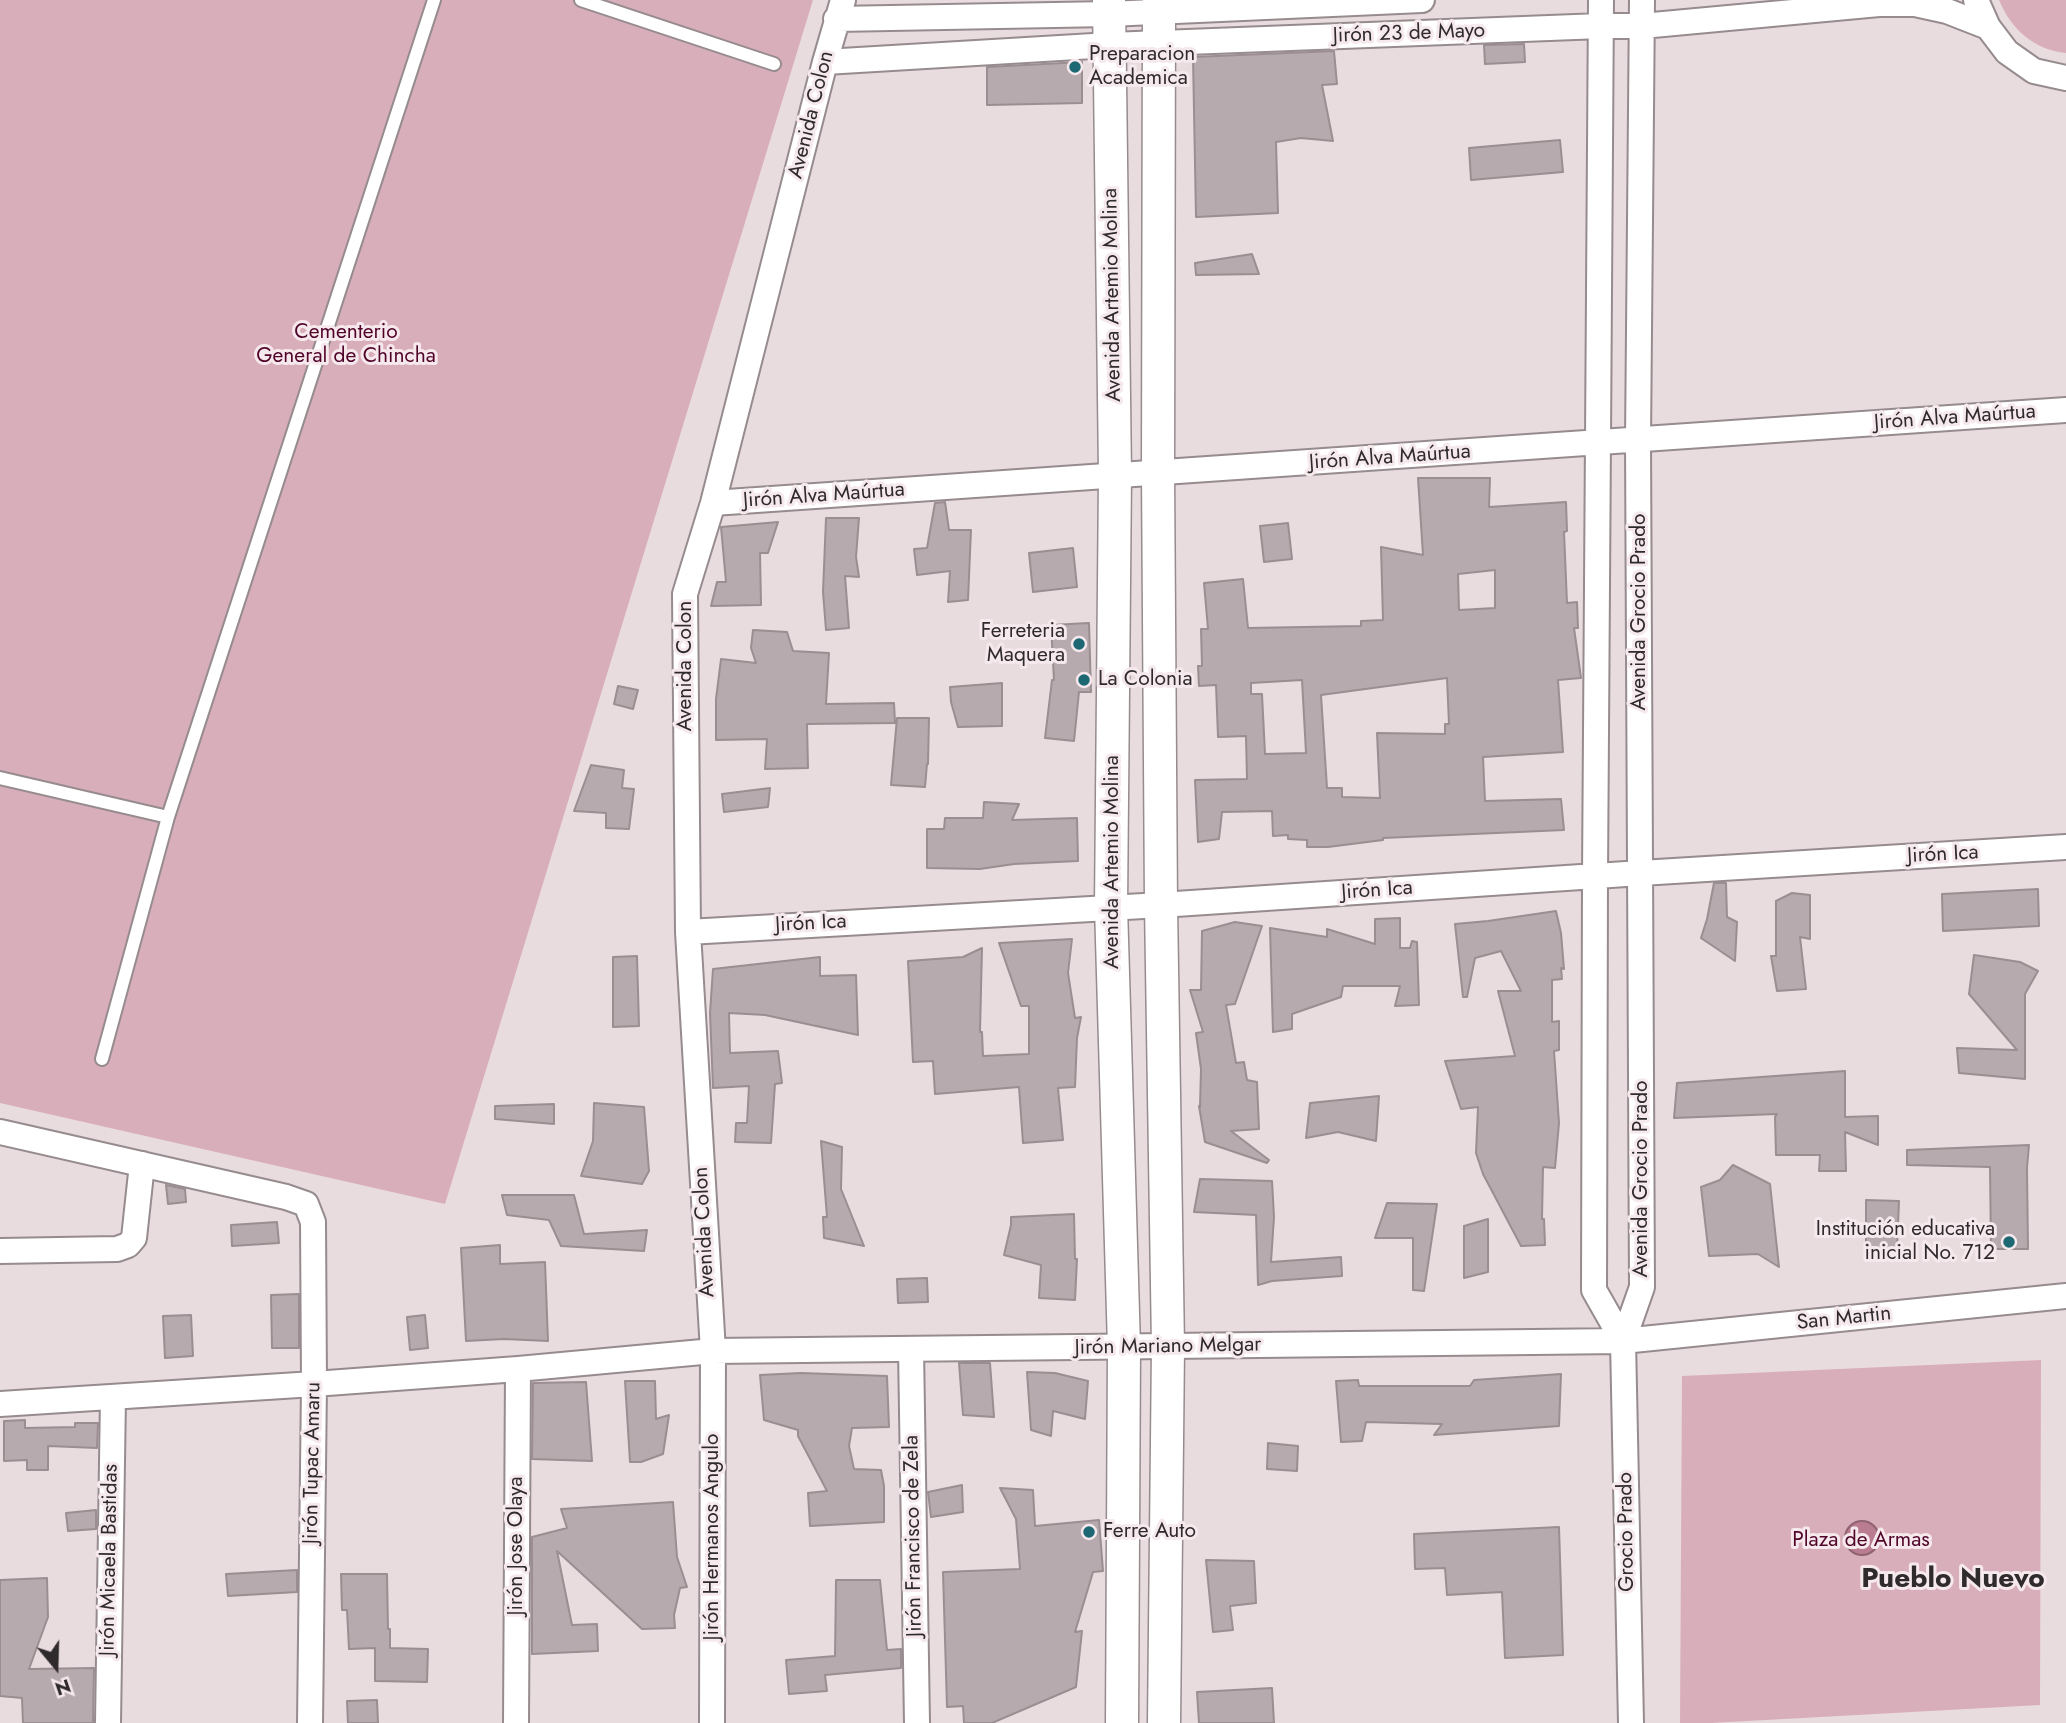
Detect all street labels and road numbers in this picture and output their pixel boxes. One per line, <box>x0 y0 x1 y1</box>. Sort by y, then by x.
street label: Jirón 23 de Mayo <box>1332 19 1486 49</box>
street label: Avenida Colon <box>784 49 840 181</box>
street label: Avenida Artemio Molina <box>1099 188 1127 402</box>
street label: Jirón Alva Maúrtua <box>1873 400 2037 436</box>
street label: Jirón Alva Maúrtua <box>1308 440 1472 476</box>
street label: Jirón Alva Maúrtua <box>742 478 906 514</box>
street label: Avenida Grocio Prado <box>1627 513 1653 711</box>
street label: Avenida Colon <box>673 601 699 731</box>
street label: Avenida Artemio Molina <box>1100 755 1126 969</box>
street label: Jirón Ica <box>1907 841 1979 869</box>
street label: Jirón Ica <box>1340 876 1414 906</box>
street label: Jirón Ica <box>775 910 847 938</box>
street label: Avenida Grocio Prado <box>1629 1080 1655 1278</box>
street label: Avenida Colon <box>689 1166 721 1298</box>
street label: San Martin <box>1796 1302 1892 1336</box>
street label: Jirón Mariano Melgar <box>1074 1333 1262 1361</box>
street label: Jirón Tupac Amaru <box>299 1382 327 1544</box>
street label: Jirón Hermanos Angulo <box>700 1433 726 1641</box>
street label: Jirón Francisco de Zela <box>900 1435 928 1637</box>
street label: Jirón Micaela Bastidas <box>96 1464 124 1656</box>
street label: Grocio Prado <box>1613 1472 1641 1592</box>
street label: Jirón Jose Olaya <box>504 1476 530 1616</box>

